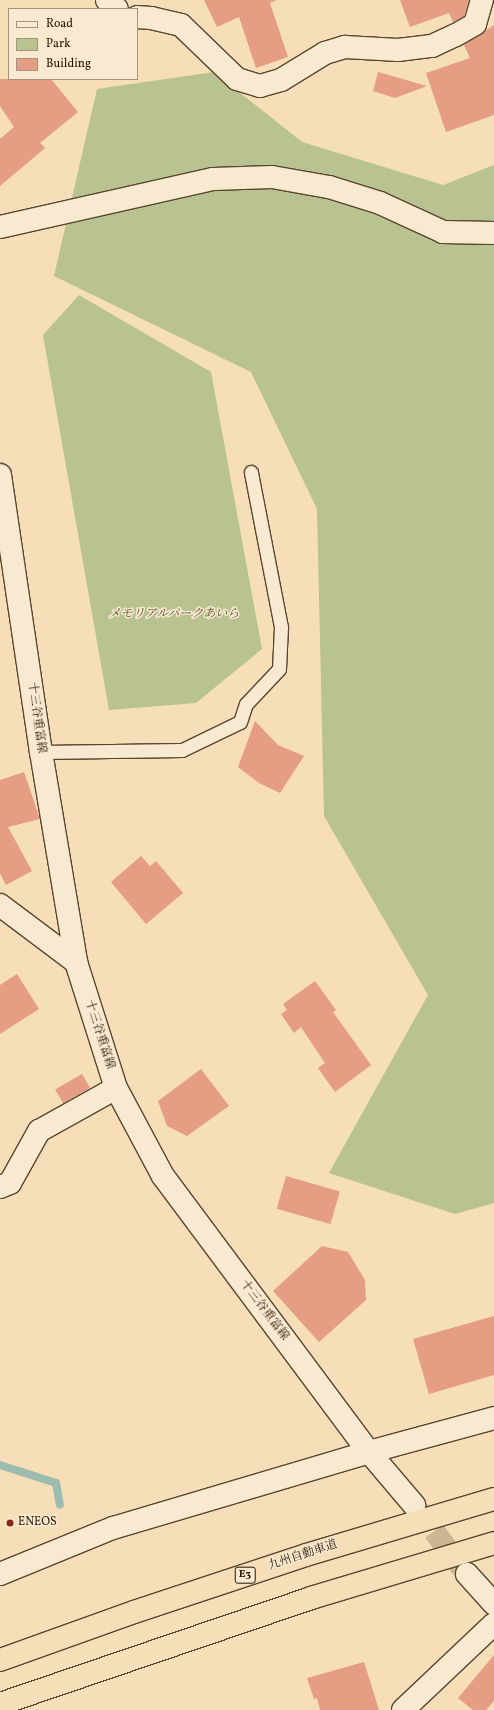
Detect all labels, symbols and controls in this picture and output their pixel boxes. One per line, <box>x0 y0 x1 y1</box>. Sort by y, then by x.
legend <box>8 8 138 80</box>
text: Road <box>46 16 73 32</box>
text: Park <box>46 36 71 52</box>
text: Building <box>46 56 91 72</box>
park label: メモリアルパークあいら <box>108 608 240 622</box>
street label: 十三谷重富線 <box>24 681 48 755</box>
street label: 十三谷重富線 <box>81 999 117 1071</box>
street label: 十三谷重富線 <box>237 1278 291 1344</box>
place label: ENEOS <box>18 1516 57 1530</box>
marker: ENEOS <box>5 1518 15 1528</box>
street label: 九州自動車道 <box>267 1538 339 1574</box>
road number: E3 <box>234 1566 256 1584</box>

